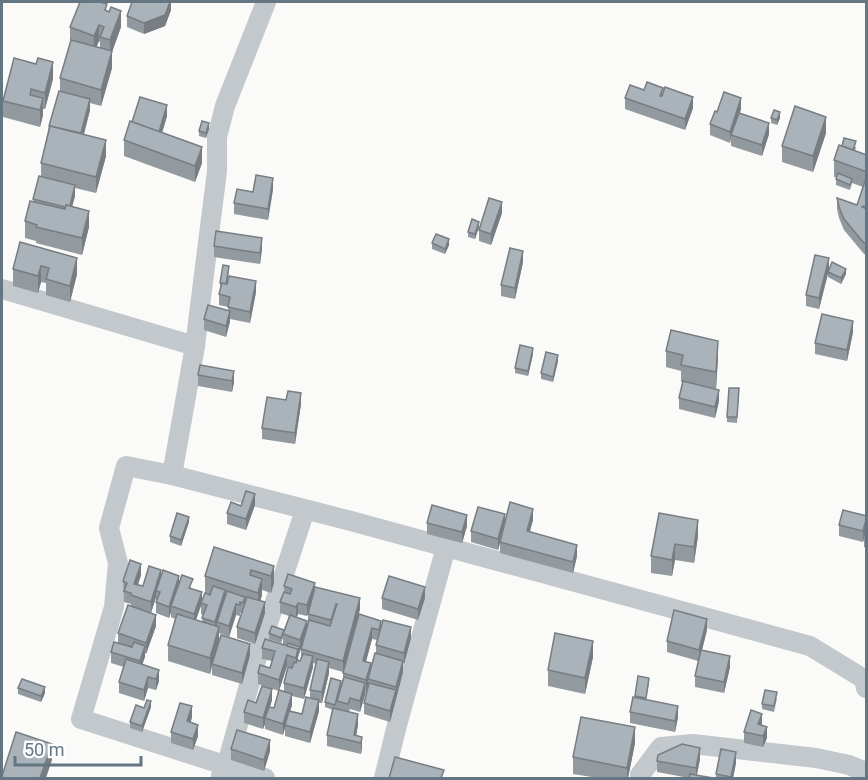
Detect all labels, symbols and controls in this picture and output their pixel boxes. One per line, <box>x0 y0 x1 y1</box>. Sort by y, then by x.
scale bar <box>15 729 141 767</box>
text: 50 m <box>24 739 64 760</box>

